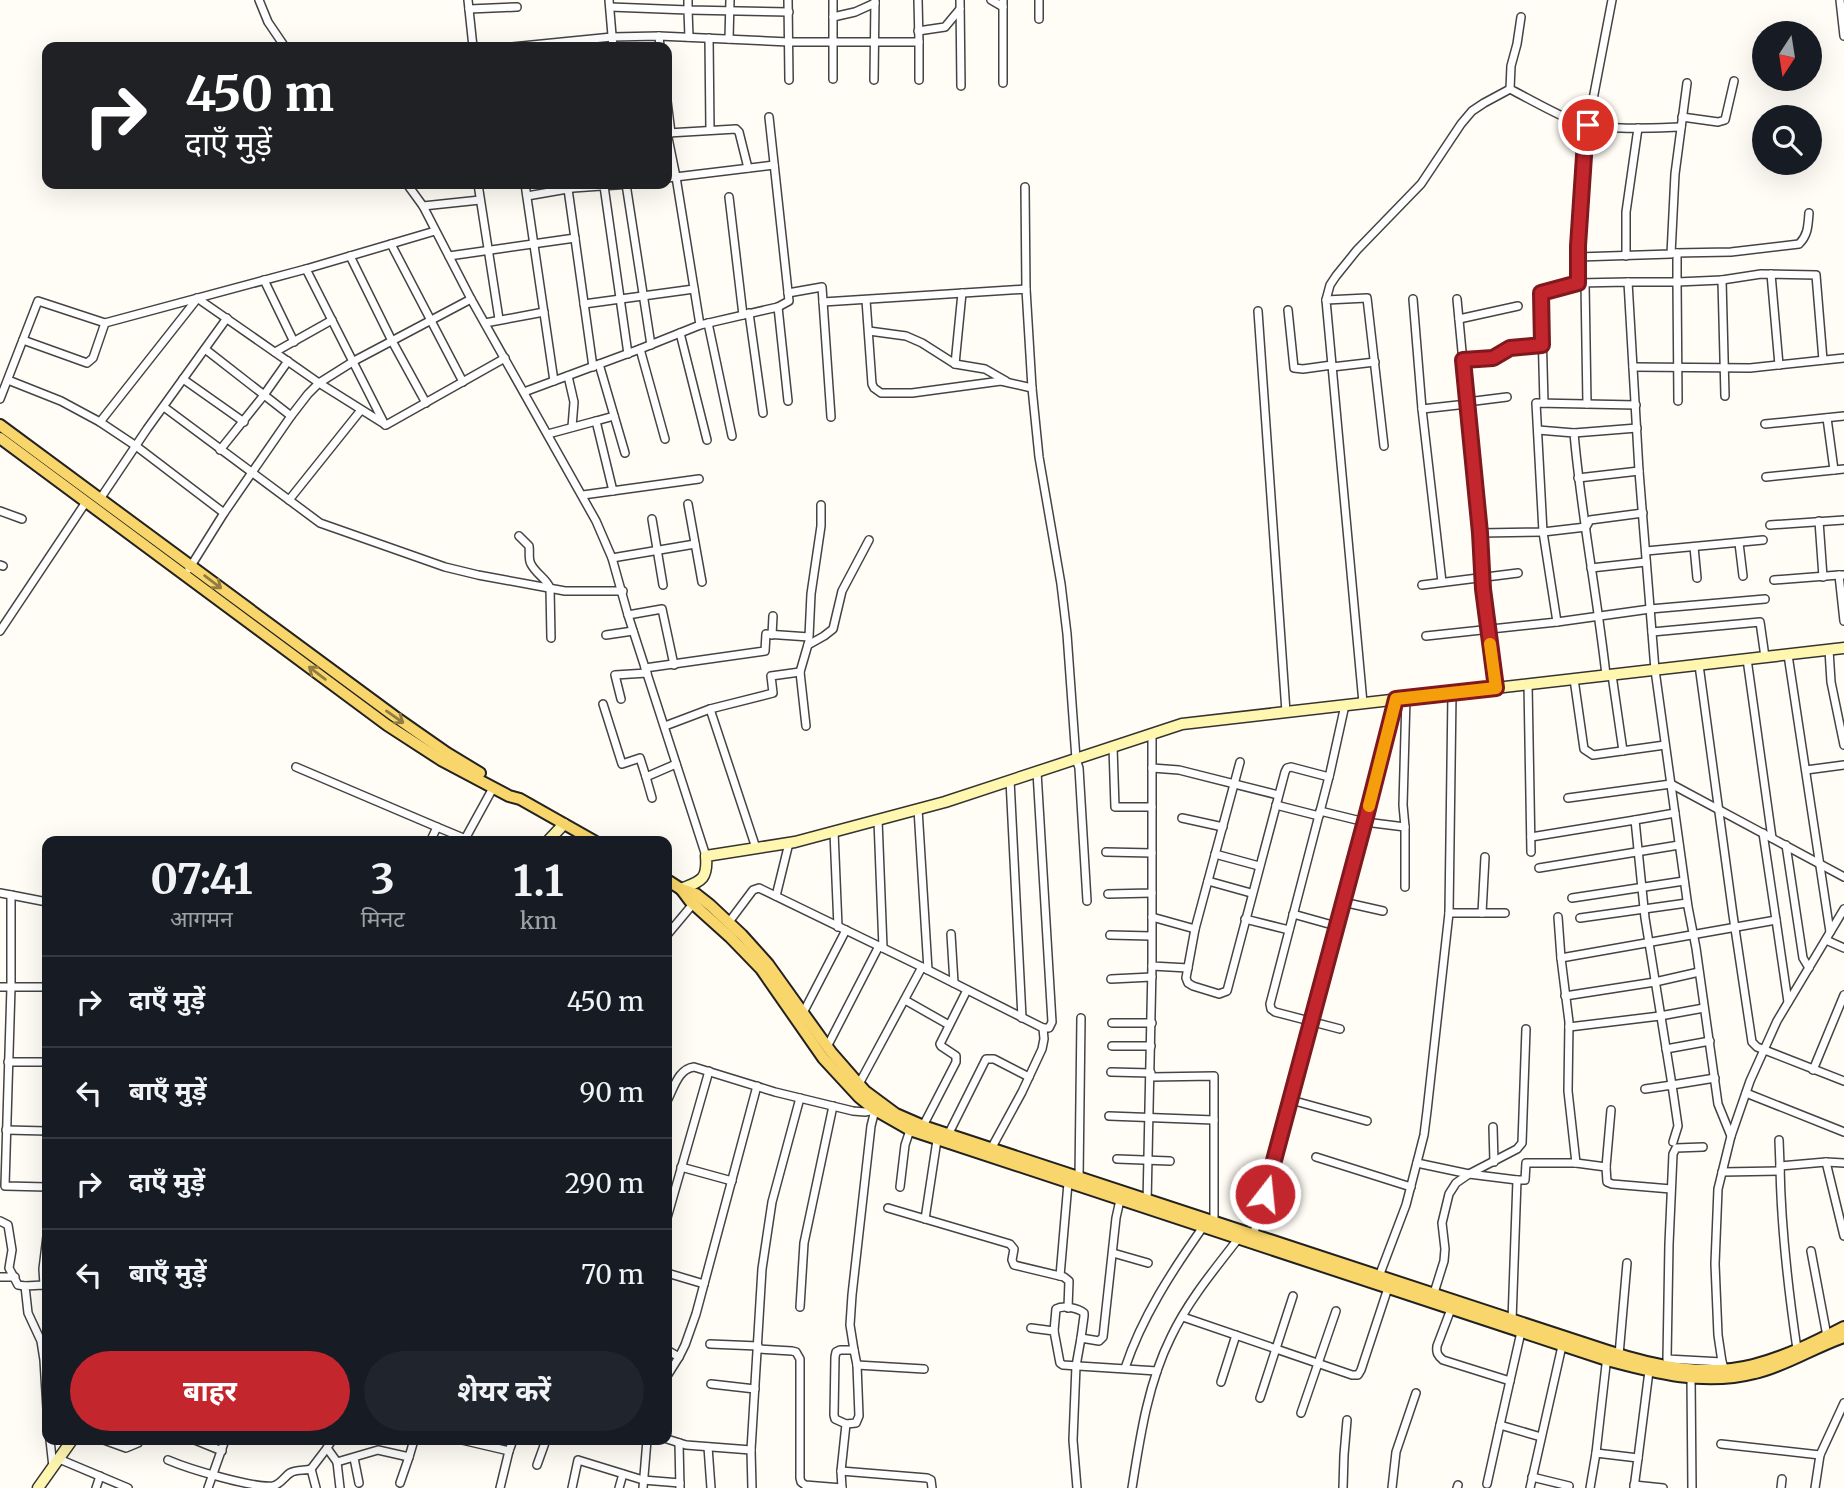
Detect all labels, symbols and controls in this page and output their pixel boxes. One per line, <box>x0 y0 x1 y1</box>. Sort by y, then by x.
north arrow <box>1752 21 1822 91</box>
map controls <box>1752 21 1822 175</box>
text: 450 m <box>185 63 334 124</box>
icon: right <box>70 70 161 161</box>
pin <box>1558 95 1618 155</box>
button: search <box>1752 105 1822 175</box>
icon: arrive <box>1569 106 1607 144</box>
text: दाएँ मुड़ें <box>185 124 272 164</box>
one-way arrow <box>203 575 222 589</box>
one-way arrow <box>308 666 327 680</box>
one-way arrow <box>385 710 404 724</box>
text: 07:41 <box>150 853 253 905</box>
text: 3 <box>371 853 395 905</box>
text: 1.1 <box>513 855 564 907</box>
text: आगमन <box>170 904 233 933</box>
text: मिनट <box>361 904 405 933</box>
text: km <box>520 906 557 935</box>
icon: right <box>70 983 108 1021</box>
text: दाएँ मुड़ें <box>129 983 205 1016</box>
text: 450 m <box>567 985 644 1018</box>
icon: left <box>70 1074 108 1112</box>
text: बाएँ मुड़ें <box>129 1074 206 1107</box>
text: 90 m <box>580 1076 644 1109</box>
position arrow <box>1228 1157 1302 1231</box>
icon: right <box>70 1165 108 1203</box>
text: दाएँ मुड़ें <box>129 1165 205 1198</box>
text: 290 m <box>565 1167 644 1200</box>
icon: left <box>70 1256 108 1294</box>
text: बाएँ मुड़ें <box>129 1256 206 1289</box>
text: 70 m <box>581 1258 644 1291</box>
button: बाहर <box>70 1351 350 1431</box>
button: शेयर करें <box>364 1351 644 1431</box>

